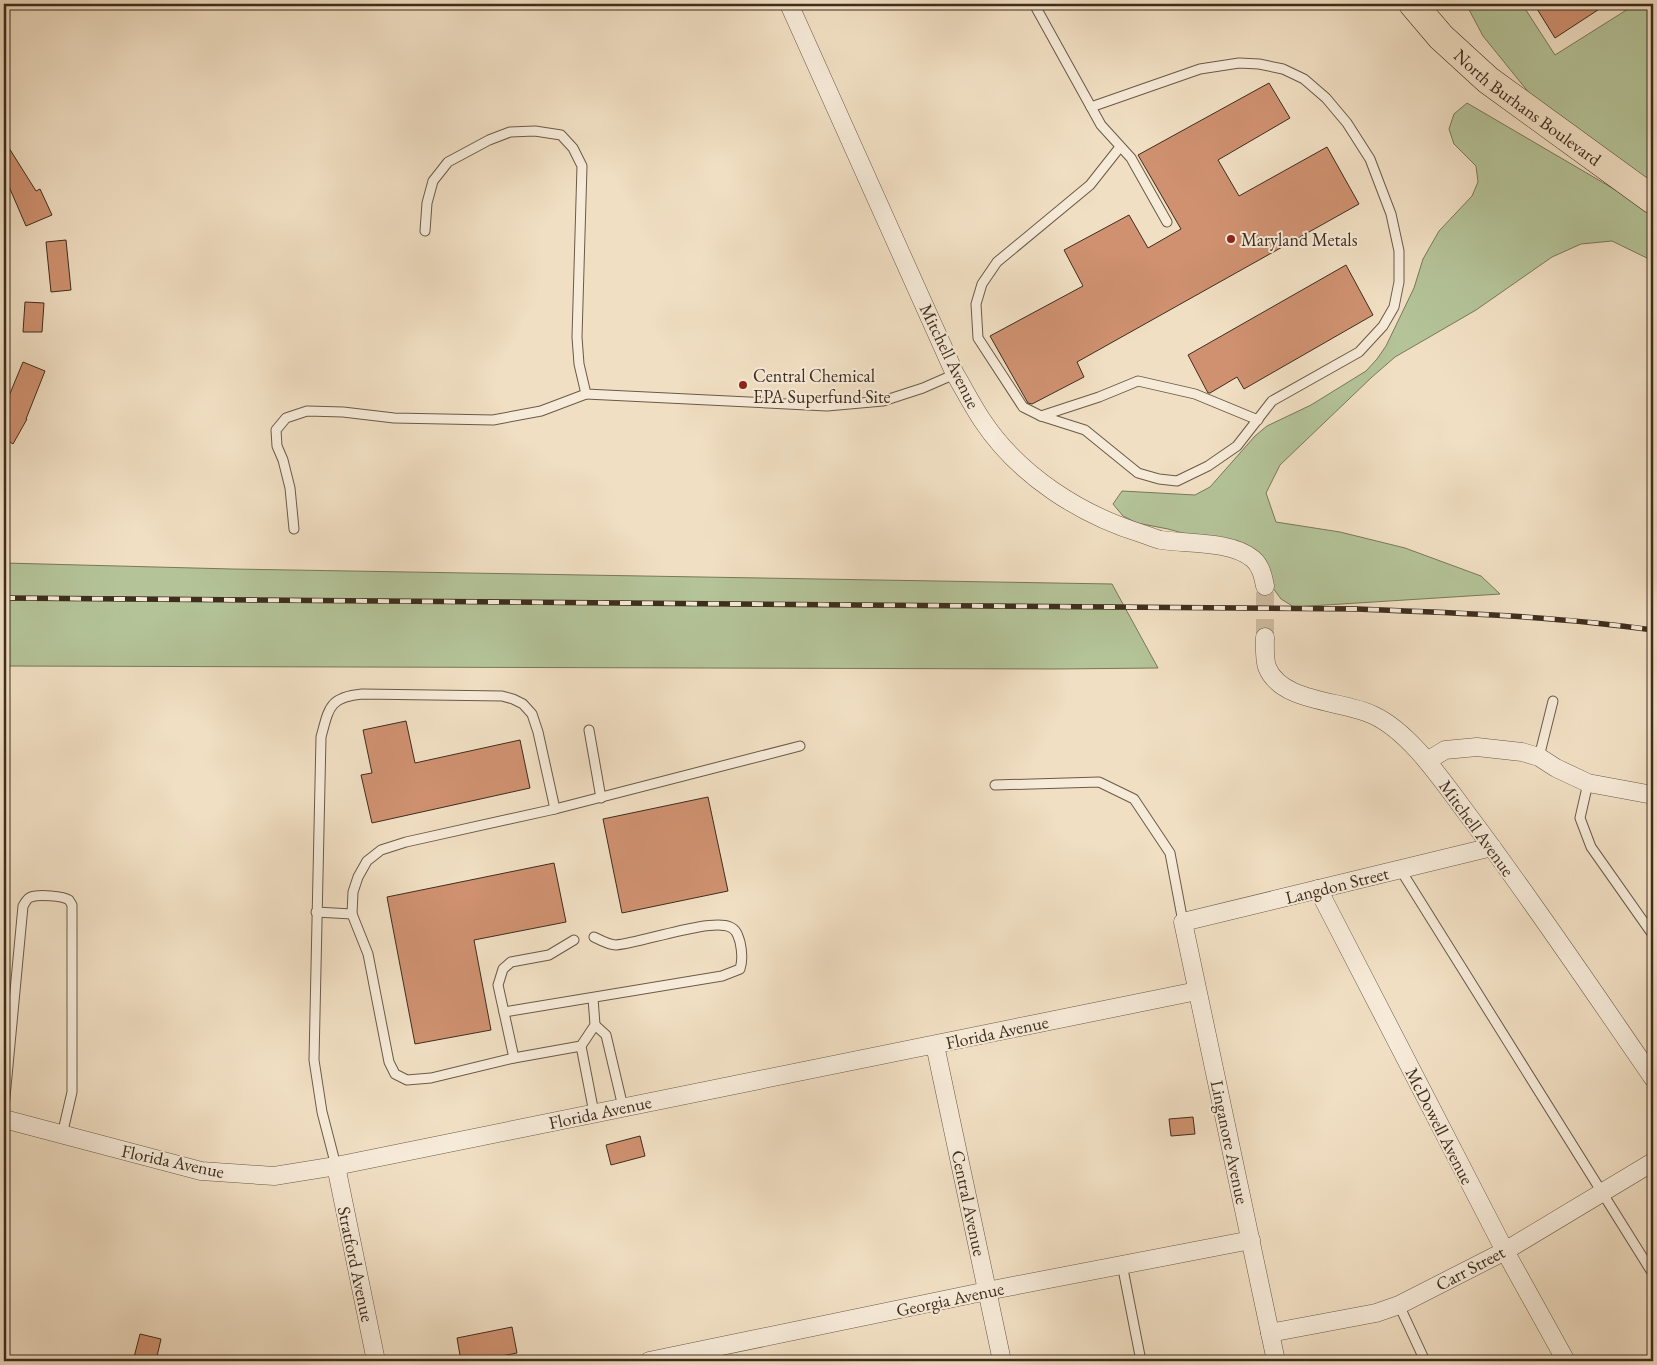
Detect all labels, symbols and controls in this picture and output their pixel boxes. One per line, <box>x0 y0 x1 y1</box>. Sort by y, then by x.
street label: North Burhans Boulevard <box>1449 43 1607 171</box>
place label: Maryland Metals <box>1241 228 1358 251</box>
marker: Maryland Metals <box>1225 233 1237 245</box>
street label: Mitchell Avenue <box>915 300 985 412</box>
place label: Central Chemical EPA Superfund Site <box>753 364 891 408</box>
marker: Central Chemical EPA Superfund Site <box>737 379 749 391</box>
street label: Mitchell Avenue <box>1434 775 1520 881</box>
street label: Langdon Street <box>1283 861 1391 909</box>
street label: Florida Avenue <box>944 1010 1050 1054</box>
street label: McDowell Avenue <box>1401 1064 1479 1188</box>
street label: Linganore Avenue <box>1206 1078 1254 1206</box>
street label: Florida Avenue <box>547 1090 653 1134</box>
street label: Florida Avenue <box>120 1139 226 1183</box>
street label: Central Avenue <box>947 1148 991 1258</box>
street label: Stratford Avenue <box>333 1204 379 1324</box>
street label: Carr Street <box>1431 1240 1509 1296</box>
street label: Georgia Avenue <box>894 1276 1006 1322</box>

